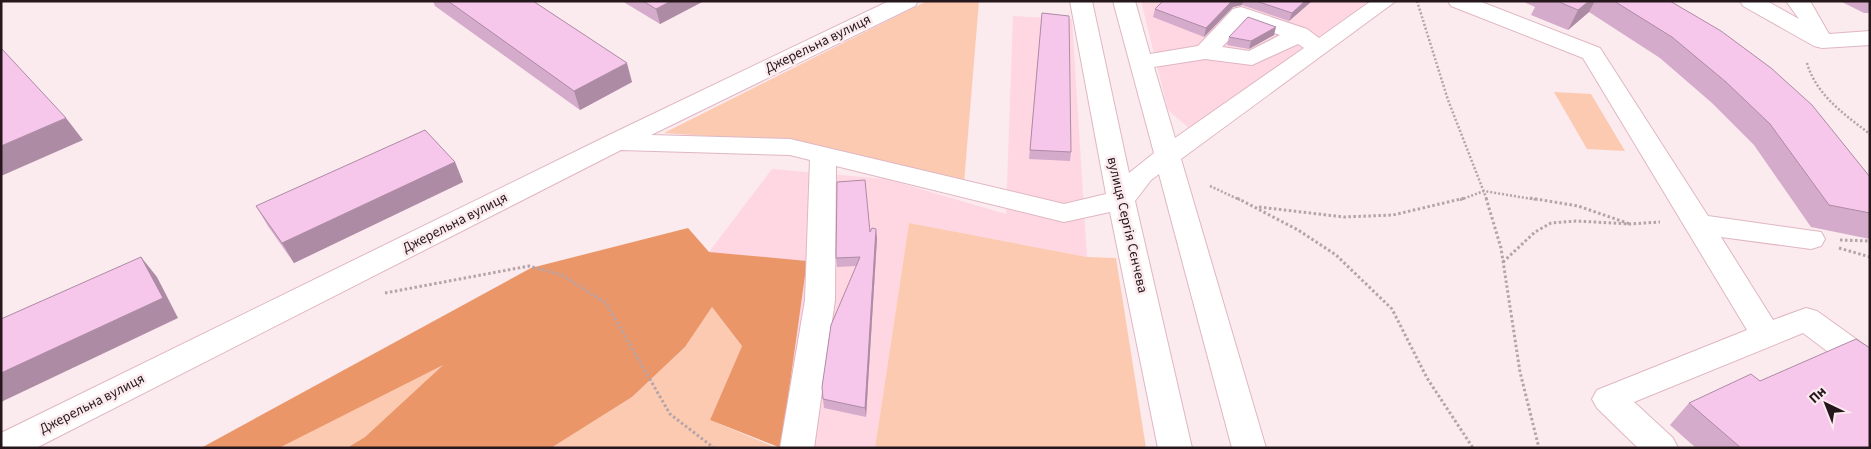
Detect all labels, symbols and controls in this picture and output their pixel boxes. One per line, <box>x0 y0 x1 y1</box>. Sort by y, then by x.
street label: Джерельна вулиця <box>762 10 874 78</box>
street label: вулиця Сергія Сєнчева <box>1102 155 1152 295</box>
street label: Джерельна вулиця <box>399 188 511 258</box>
street label: Джерельна вулиця <box>36 369 148 439</box>
north arrow <box>1801 379 1851 429</box>
text: Пн <box>1805 382 1831 408</box>

